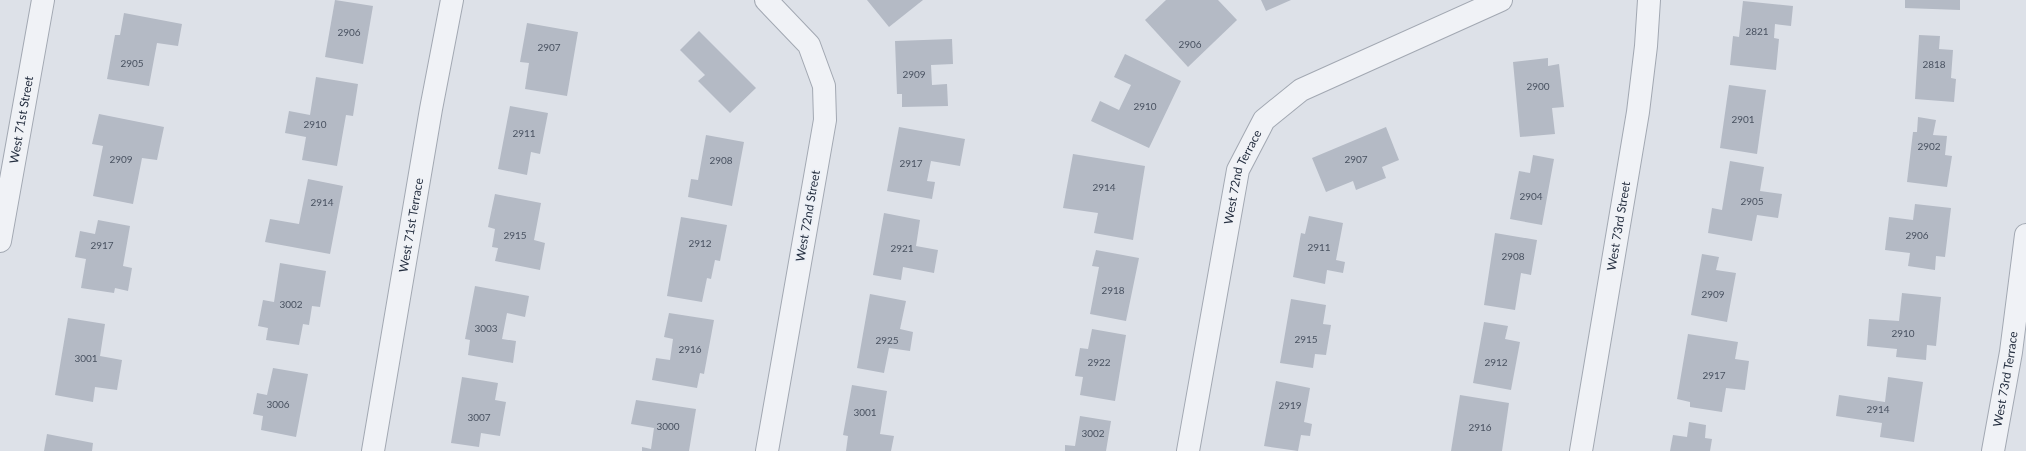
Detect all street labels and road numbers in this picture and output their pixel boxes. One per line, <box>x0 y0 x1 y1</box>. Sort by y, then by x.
street label: West 71st Street <box>6 74 36 165</box>
street label: West 72nd Terrace <box>1220 127 1265 225</box>
street label: West 72nd Street <box>792 168 823 263</box>
street label: West 71st Terrace <box>395 177 426 273</box>
street label: West 73rd Street <box>1603 180 1633 272</box>
street label: West 73rd Terrace <box>1990 330 2021 428</box>

